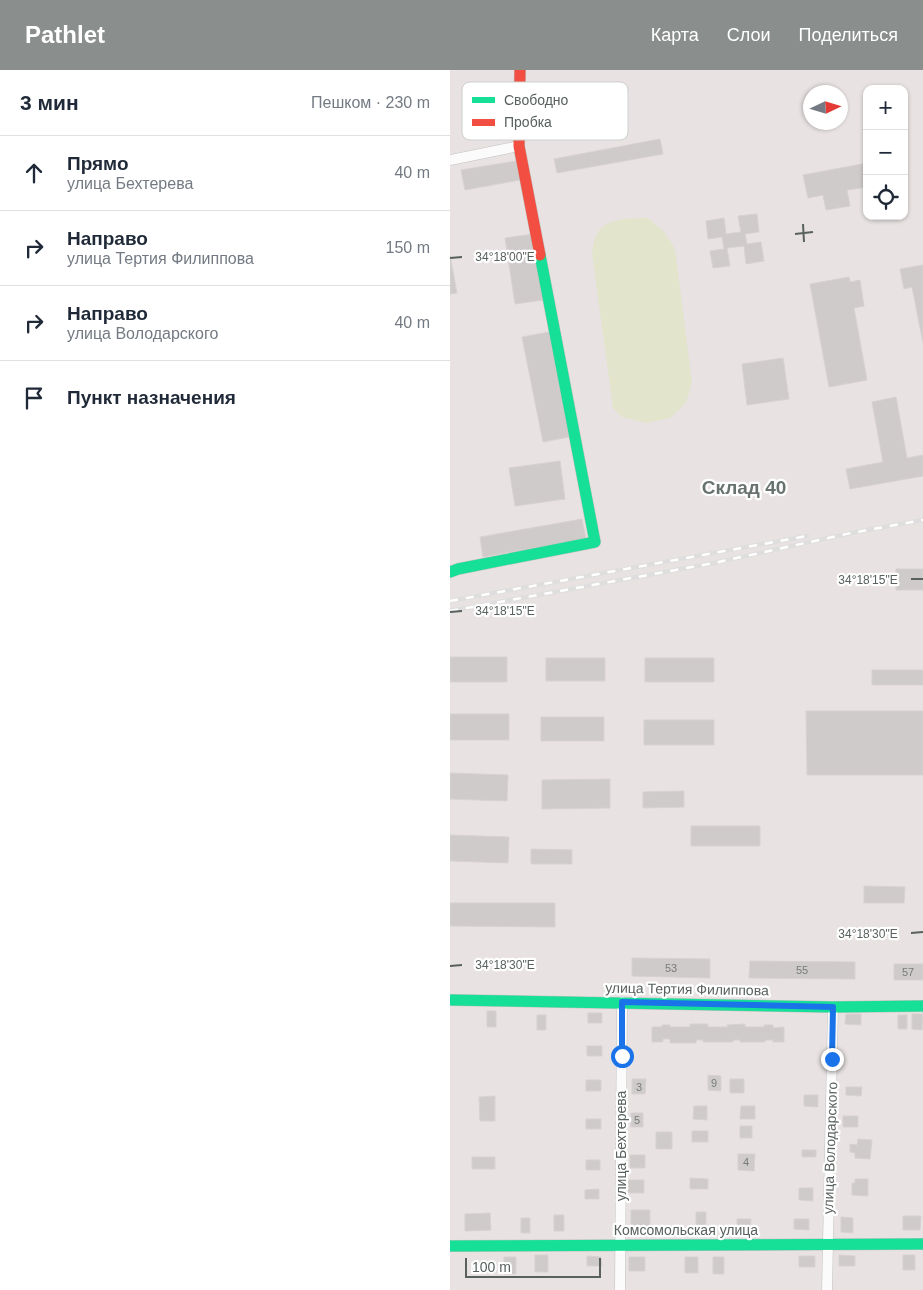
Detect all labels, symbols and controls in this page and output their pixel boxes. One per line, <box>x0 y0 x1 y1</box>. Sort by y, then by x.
text: Pathlet <box>25 21 105 48</box>
text: Карта <box>651 25 699 45</box>
text: Слои <box>727 25 771 45</box>
text: Поделиться <box>799 25 898 45</box>
legend <box>462 82 628 140</box>
north arrow <box>803 85 848 130</box>
map controls <box>863 85 908 220</box>
button: + <box>863 85 908 130</box>
text: 3 мин <box>20 91 79 114</box>
text: Свободно <box>504 92 569 108</box>
text: Пешком · 230 m <box>311 94 430 111</box>
text: Пробка <box>504 114 552 130</box>
button: − <box>863 130 908 175</box>
text: Прямо <box>67 153 129 174</box>
icon: ahead <box>20 159 48 187</box>
text: 40 m <box>394 164 430 181</box>
text: улица Бехтерева <box>67 175 193 192</box>
button: locate <box>863 175 908 220</box>
text: Направо <box>67 228 148 249</box>
icon: right <box>20 234 48 262</box>
text: 150 m <box>386 239 430 256</box>
text: улица Тертия Филиппова <box>67 250 254 267</box>
text: 34°18'00"E <box>475 250 535 264</box>
text: Направо <box>67 303 148 324</box>
icon: right <box>20 309 48 337</box>
text: 40 m <box>394 314 430 331</box>
text: улица Володарского <box>67 325 218 342</box>
icon: arrive <box>20 384 48 412</box>
text: Пункт назначения <box>67 387 236 408</box>
district label: Склад 40 <box>702 477 786 498</box>
text: 34°18'15"E <box>838 573 898 587</box>
text: 34°18'15"E <box>475 604 535 618</box>
text: 34°18'30"E <box>838 927 898 941</box>
text: 34°18'30"E <box>475 958 535 972</box>
house number: 53 <box>665 962 677 974</box>
house number: 55 <box>796 964 808 976</box>
house number: 57 <box>902 966 914 978</box>
street label: улица Тертия Филиппова <box>605 980 769 998</box>
route start <box>611 1045 634 1068</box>
route end <box>821 1048 844 1071</box>
house number: 9 <box>711 1077 717 1089</box>
house number: 3 <box>636 1081 642 1093</box>
street label: улица Володарского <box>820 1081 840 1214</box>
street label: улица Бехтерева <box>613 1091 629 1201</box>
house number: 5 <box>634 1114 640 1126</box>
house number: 4 <box>743 1156 749 1168</box>
street label: Комсомольская улица <box>614 1222 758 1238</box>
scale bar <box>465 1255 601 1278</box>
text: 100 m <box>472 1259 511 1275</box>

